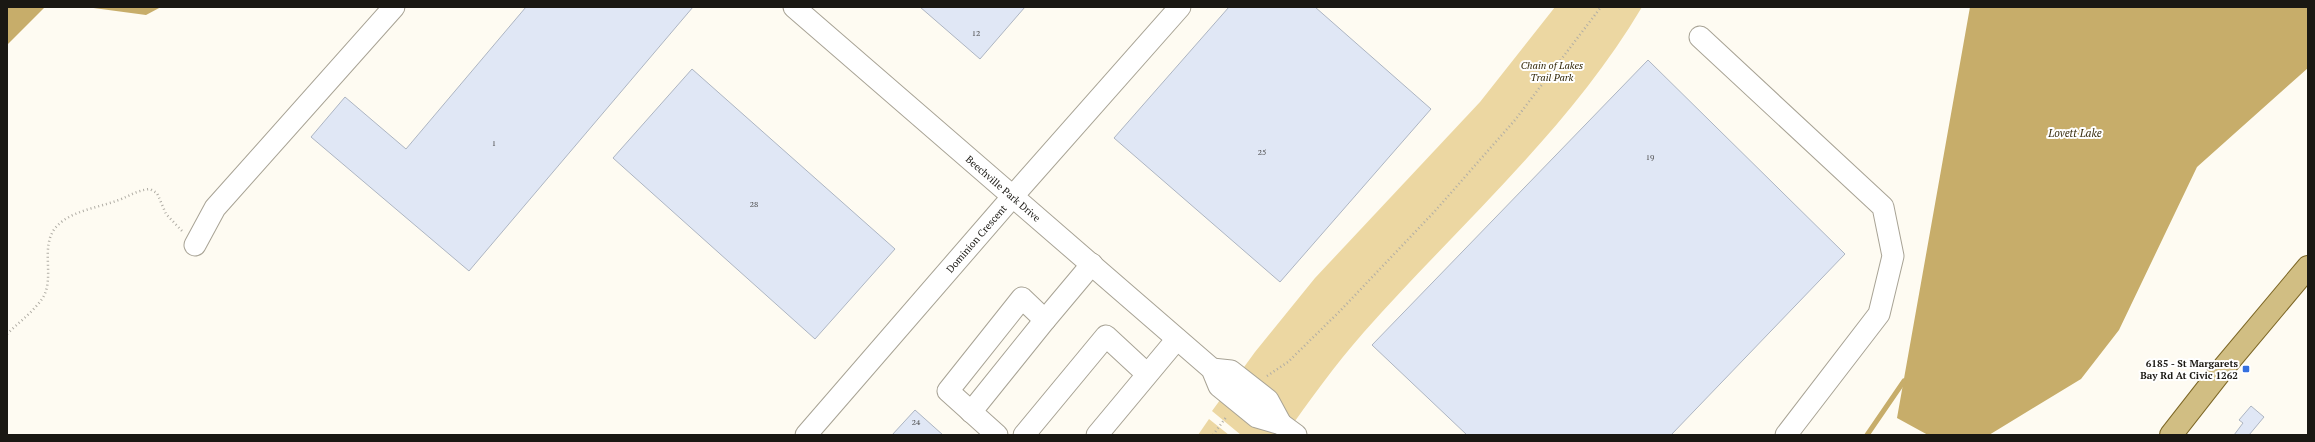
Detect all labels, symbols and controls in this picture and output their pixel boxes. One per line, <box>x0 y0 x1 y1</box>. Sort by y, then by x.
house number: 12 <box>972 28 980 38</box>
park label: Chain of Lakes Trail Park <box>1521 59 1583 84</box>
water label: Lovett Lake <box>2047 126 2102 140</box>
house number: 1 <box>492 138 496 148</box>
house number: 25 <box>1258 147 1266 157</box>
house number: 19 <box>1646 152 1654 162</box>
street label: Beechville Park Drive <box>963 153 1043 225</box>
house number: 28 <box>750 199 758 209</box>
street label: Dominion Crescent <box>944 202 1010 276</box>
place label: 6185 - St Margarets Bay Rd At Civic 1262 <box>2140 357 2238 382</box>
marker: 6185 - St Margarets Bay Rd At Civic 1262 <box>2241 364 2251 374</box>
house number: 24 <box>912 417 921 427</box>

